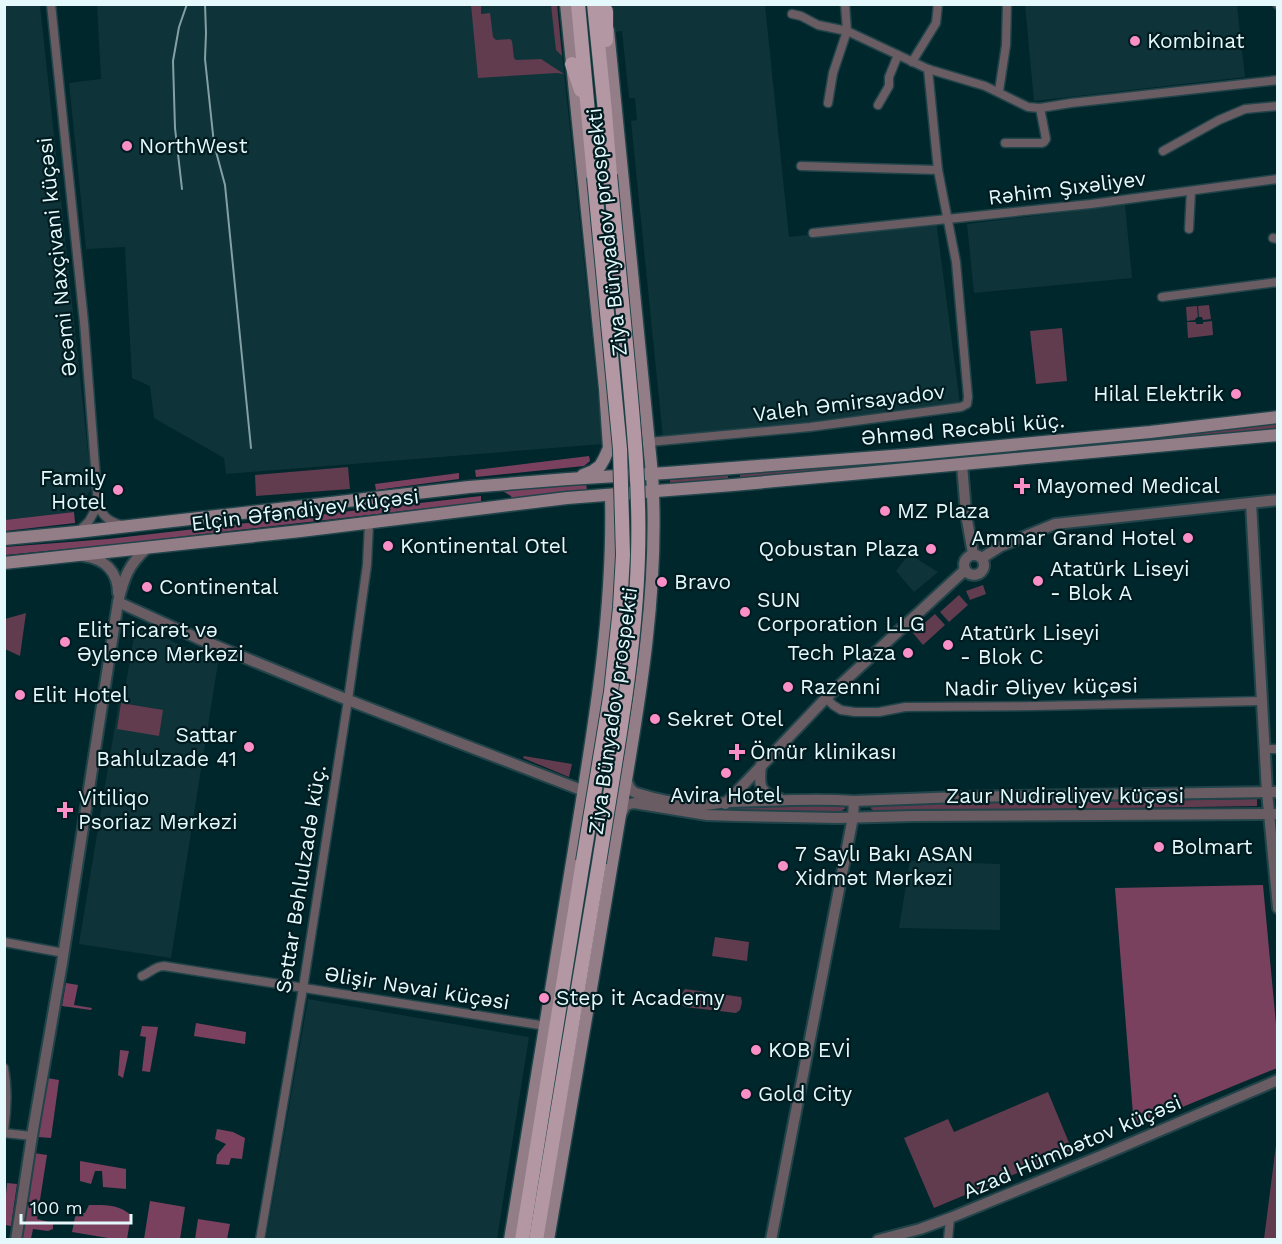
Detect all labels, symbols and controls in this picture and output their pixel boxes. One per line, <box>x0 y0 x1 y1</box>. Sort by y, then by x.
place label: Kombinat <box>1147 28 1245 53</box>
marker: Kombinat <box>1128 34 1142 48</box>
street label: Ziya Bünyadov prospekti <box>581 107 632 358</box>
place label: NorthWest <box>139 133 248 158</box>
street label: Əcəmi Naxçivani küçəsi <box>32 136 82 378</box>
marker: NorthWest <box>120 139 134 153</box>
street label: Rəhim Şıxəliyev <box>987 165 1147 210</box>
street label: Valeh Əmirsayadov <box>752 378 946 427</box>
place label: Hilal Elektrik <box>1093 381 1224 406</box>
marker: Hilal Elektrik <box>1229 387 1243 401</box>
street label: Əhməd Rəcəbli küç. <box>860 407 1066 450</box>
place label: Family Hotel <box>40 465 107 514</box>
place label: Mayomed Medical <box>1036 473 1220 498</box>
marker: Mayomed Medical <box>1013 477 1031 495</box>
marker: Family Hotel <box>111 483 125 497</box>
street label: Elçin Əfəndiyev küçəsi <box>189 483 420 536</box>
place label: MZ Plaza <box>897 498 990 523</box>
marker: MZ Plaza <box>878 504 892 518</box>
place label: Ammar Grand Hotel <box>971 525 1177 550</box>
marker: Ammar Grand Hotel <box>1181 531 1195 545</box>
place label: Kontinental Otel <box>400 533 568 558</box>
place label: Qobustan Plaza <box>758 536 919 561</box>
marker: Kontinental Otel <box>381 539 395 553</box>
marker: Qobustan Plaza <box>924 542 938 556</box>
place label: Atatürk Liseyi - Blok A <box>1050 556 1190 605</box>
place label: Bravo <box>674 569 731 594</box>
place label: Continental <box>159 574 279 599</box>
marker: Atatürk Liseyi - Blok A <box>1031 574 1045 588</box>
marker: Bravo <box>655 575 669 589</box>
marker: Continental <box>140 580 154 594</box>
street label: Ziya Bünyadov prospekti <box>583 586 642 836</box>
place label: SUN Corporation LLG <box>757 587 925 636</box>
marker: SUN Corporation LLG <box>738 605 752 619</box>
place label: Elit Ticarət və Əyləncə Mərkəzi <box>77 617 244 666</box>
place label: Atatürk Liseyi - Blok C <box>960 620 1100 669</box>
marker: Elit Ticarət və Əyləncə Mərkəzi <box>58 635 72 649</box>
marker: Atatürk Liseyi - Blok C <box>941 638 955 652</box>
place label: Tech Plaza <box>787 640 896 665</box>
marker: Tech Plaza <box>901 646 915 660</box>
street label: Nadir Əliyev küçəsi <box>944 672 1138 701</box>
place label: Razenni <box>800 674 881 699</box>
marker: Razenni <box>781 680 795 694</box>
place label: Elit Hotel <box>32 682 129 707</box>
marker: Elit Hotel <box>13 688 27 702</box>
place label: Sekret Otel <box>667 706 784 731</box>
marker: Sekret Otel <box>648 712 662 726</box>
place label: Sattar Bahlulzade 41 <box>96 722 237 771</box>
place label: Ömür klinikası <box>750 739 897 764</box>
marker: Sattar Bahlulzade 41 <box>242 740 256 754</box>
marker: Ömür klinikası <box>728 743 746 761</box>
street label: Səttar Bəhlulzadə küç. <box>270 763 331 995</box>
marker: Avira Hotel <box>719 766 733 780</box>
place label: Avira Hotel <box>670 782 782 807</box>
street label: Zaur Nudirəliyev küçəsi <box>946 783 1184 808</box>
place label: Vitiliqo Psoriaz Mərkəzi <box>78 785 238 834</box>
marker: Vitiliqo Psoriaz Mərkəzi <box>56 801 74 819</box>
place label: Bolmart <box>1171 834 1253 859</box>
marker: Bolmart <box>1152 840 1166 854</box>
place label: 7 Saylı Bakı ASAN Xidmət Mərkəzi <box>795 841 974 890</box>
marker: 7 Saylı Bakı ASAN Xidmət Mərkəzi <box>776 859 790 873</box>
street label: Əlişir Nəvai küçəsi <box>323 961 511 1014</box>
place label: Step it Academy <box>556 985 725 1010</box>
marker: Step it Academy <box>537 991 551 1005</box>
place label: KOB EVİ <box>768 1037 851 1062</box>
marker: KOB EVİ <box>749 1043 763 1057</box>
place label: Gold City <box>758 1081 852 1106</box>
marker: Gold City <box>739 1087 753 1101</box>
street label: Azad Hümbətov küçəsi <box>959 1089 1185 1204</box>
scale bar <box>21 1187 130 1225</box>
text: 100 m <box>30 1197 83 1218</box>

